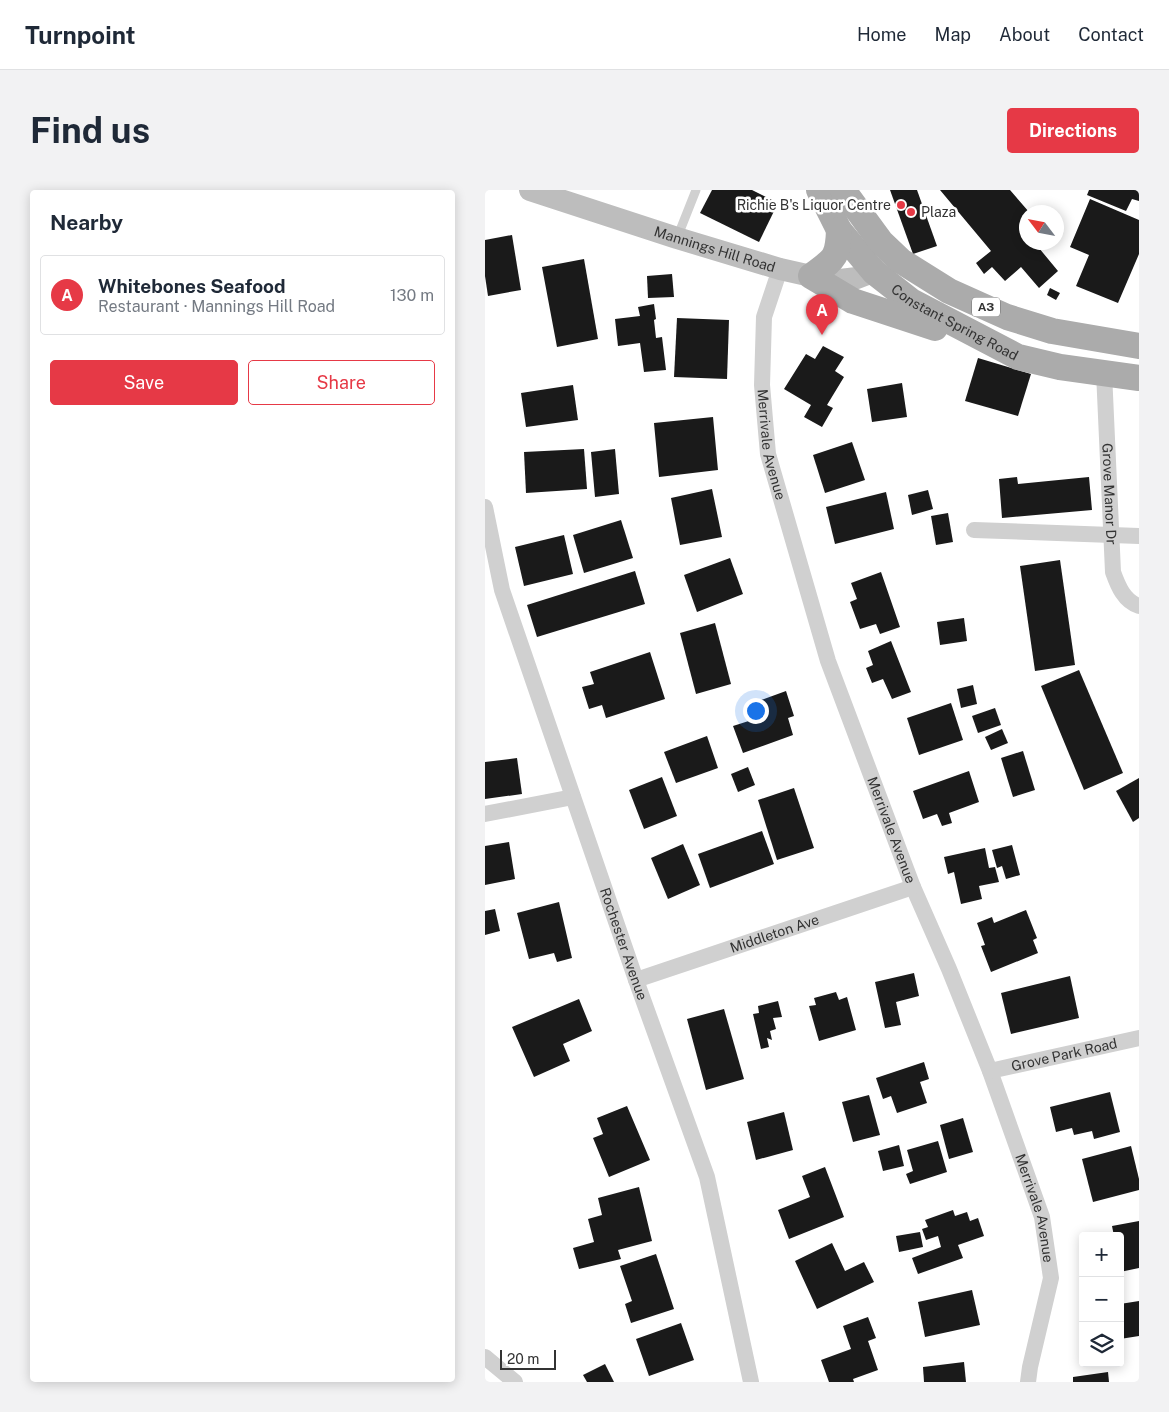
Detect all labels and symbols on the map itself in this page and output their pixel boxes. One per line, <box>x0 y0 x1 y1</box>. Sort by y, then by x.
place label: Richie B's Liquor Centre <box>737 197 891 213</box>
marker: Richie B's Liquor Centre <box>895 199 907 211</box>
place label: Plaza <box>921 204 956 220</box>
north arrow <box>1019 205 1064 250</box>
marker: Plaza <box>905 206 917 218</box>
street label: Mannings Hill Road <box>652 223 777 275</box>
street label: Constant Spring Road <box>888 281 1021 364</box>
pin: A <box>806 294 838 335</box>
road number: A3 <box>972 298 1000 316</box>
street label: Merrivale Avenue <box>754 388 789 502</box>
street label: Grove Manor Dr <box>1099 443 1120 545</box>
your location <box>743 698 769 724</box>
street label: Merrivale Avenue <box>864 775 919 886</box>
street label: Rochester Avenue <box>597 886 651 1002</box>
street label: Middleton Ave <box>728 911 821 956</box>
street label: Grove Park Road <box>1010 1035 1119 1074</box>
street label: Merrivale Avenue <box>1012 1152 1057 1264</box>
scale bar <box>500 1347 556 1370</box>

